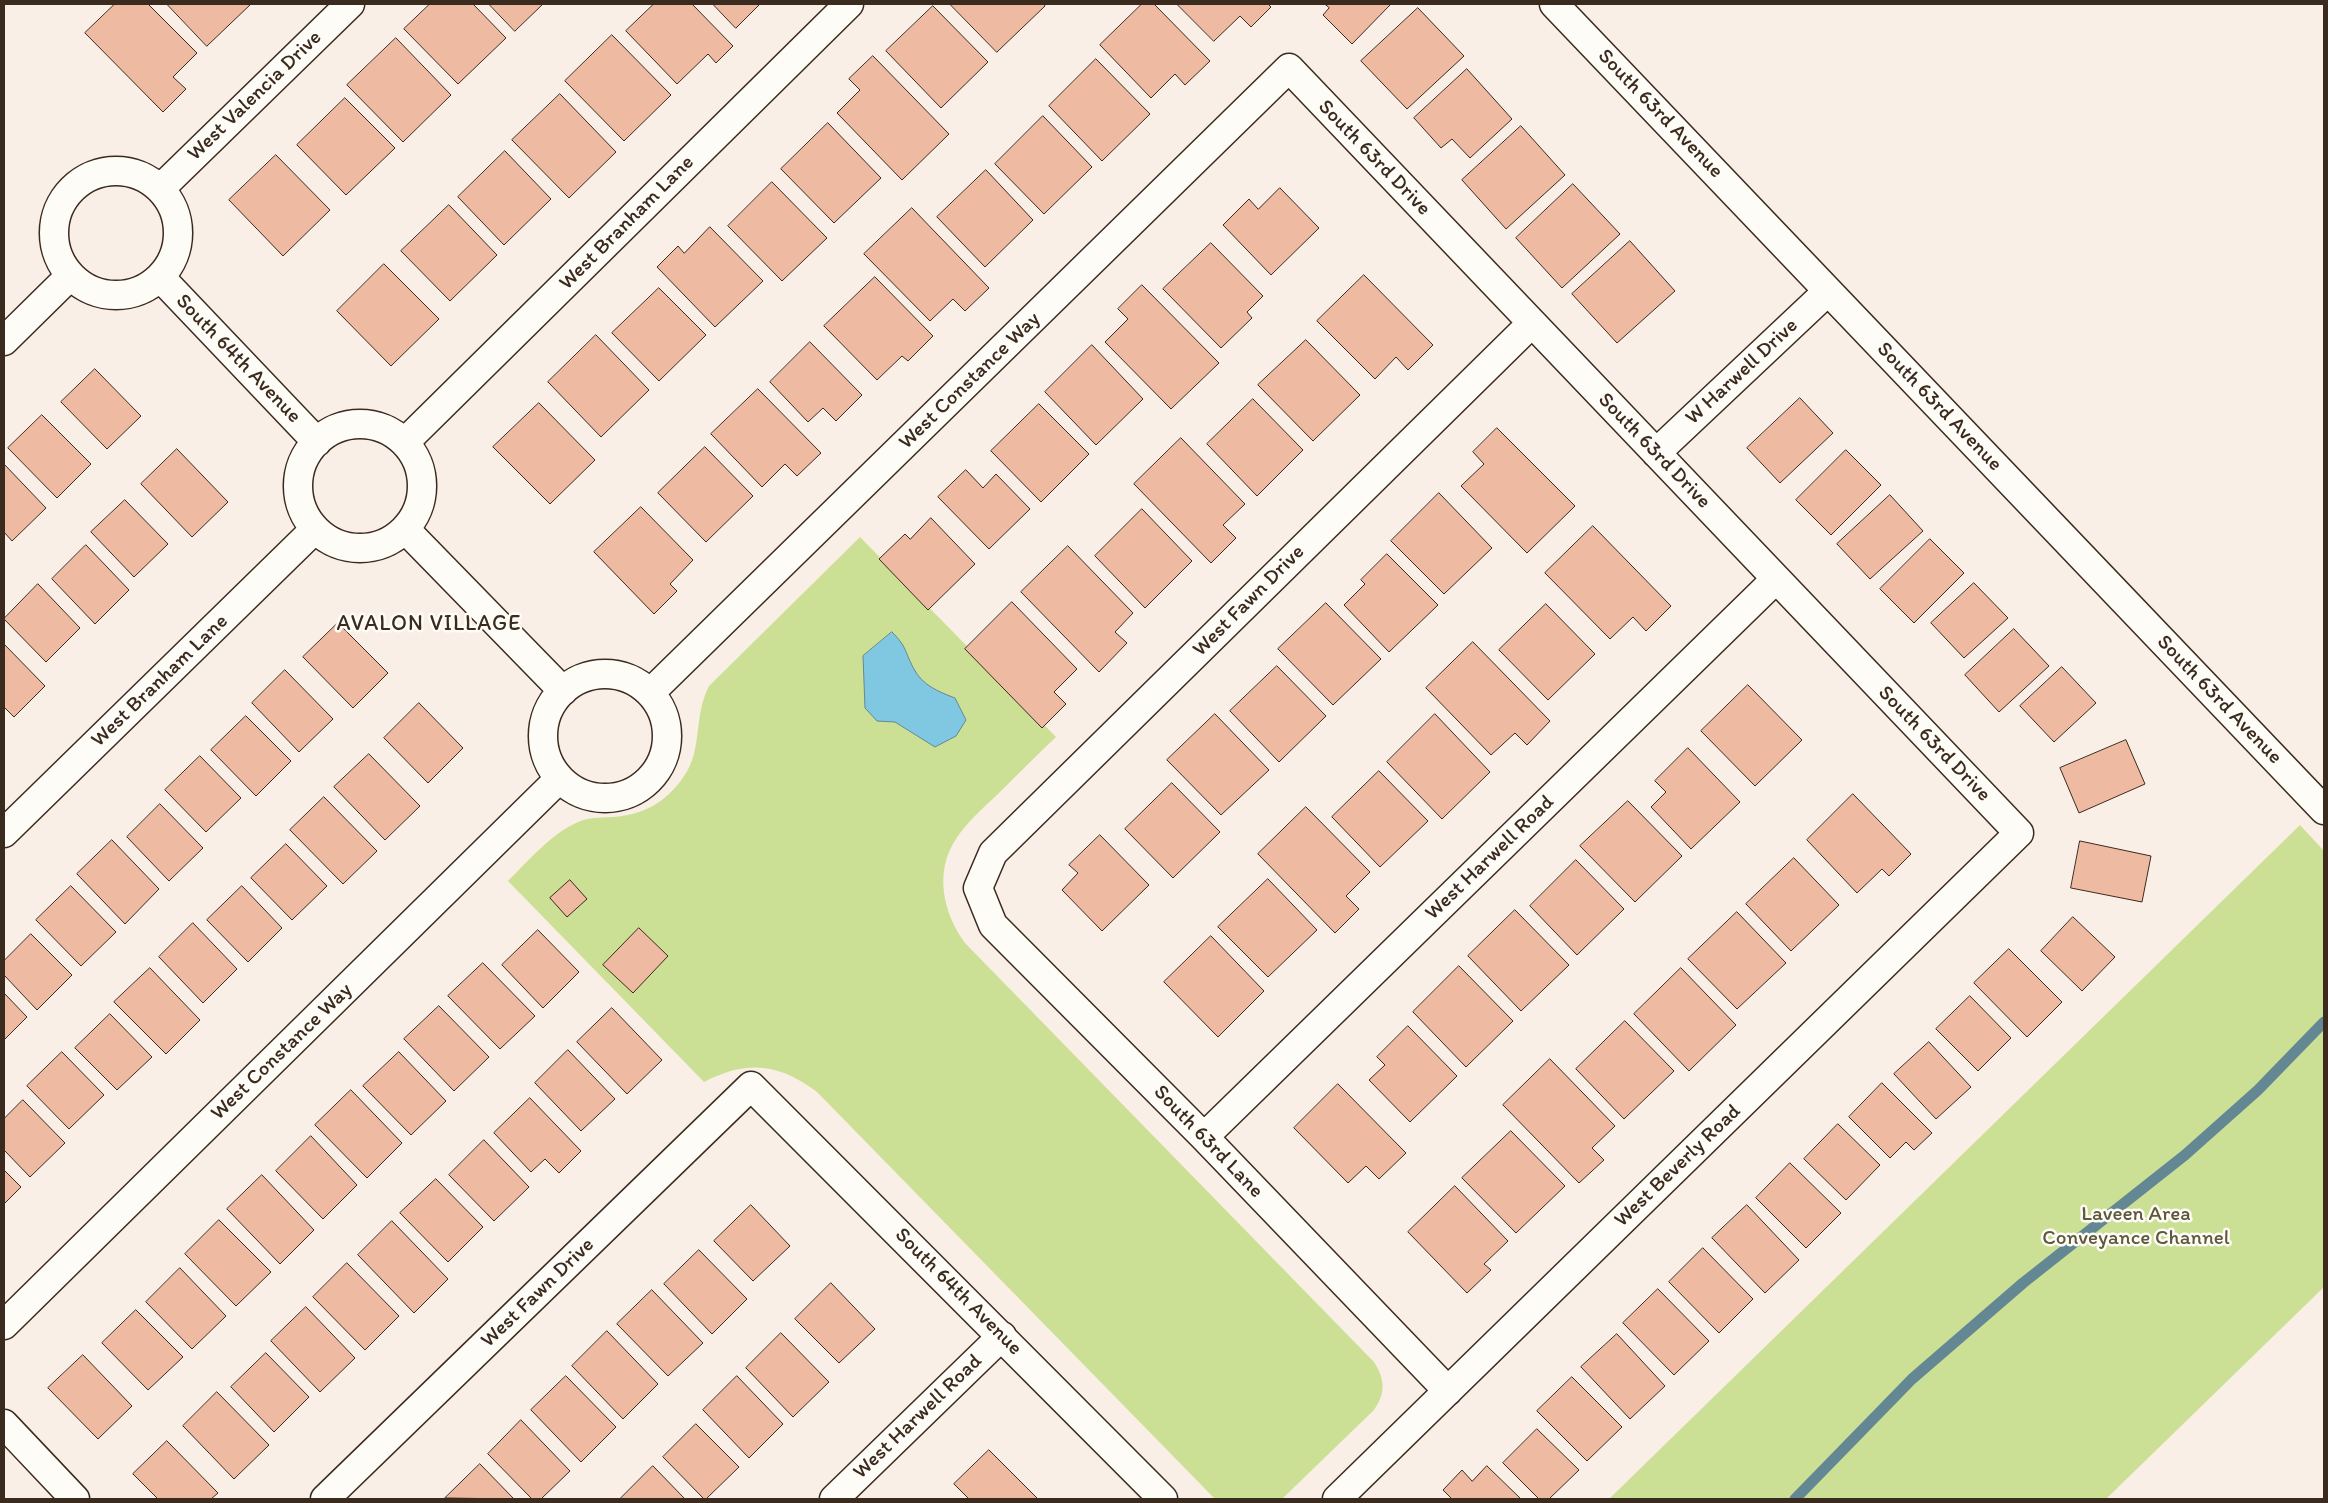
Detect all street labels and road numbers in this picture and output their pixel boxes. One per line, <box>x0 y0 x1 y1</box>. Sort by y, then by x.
street label: West Valencia Drive <box>183 25 327 167</box>
street label: South 63rd Avenue <box>1592 44 1728 184</box>
street label: South 63rd Drive <box>1312 95 1436 221</box>
street label: West Branham Lane <box>554 150 700 296</box>
street label: South 64th Avenue <box>170 289 306 429</box>
street label: West Constance Way <box>894 307 1046 455</box>
street label: W Harwell Drive <box>1680 313 1804 431</box>
street label: South 63rd Avenue <box>1871 337 2007 477</box>
street label: South 63rd Drive <box>1592 388 1716 514</box>
street label: West Fawn Drive <box>1188 540 1310 662</box>
street label: West Branham Lane <box>86 609 234 753</box>
street label: South 63rd Avenue <box>2151 630 2287 770</box>
street label: South 63rd Drive <box>1872 681 1996 807</box>
street label: West Harwell Road <box>1420 790 1560 926</box>
street label: West Constance Way <box>206 978 358 1126</box>
street label: South 63rd Lane <box>1148 1080 1268 1204</box>
street label: West Beverly Road <box>1609 1099 1747 1233</box>
street label: South 64th Avenue <box>889 1223 1027 1361</box>
street label: West Fawn Drive <box>476 1233 600 1353</box>
street label: West Harwell Road <box>848 1349 988 1485</box>

